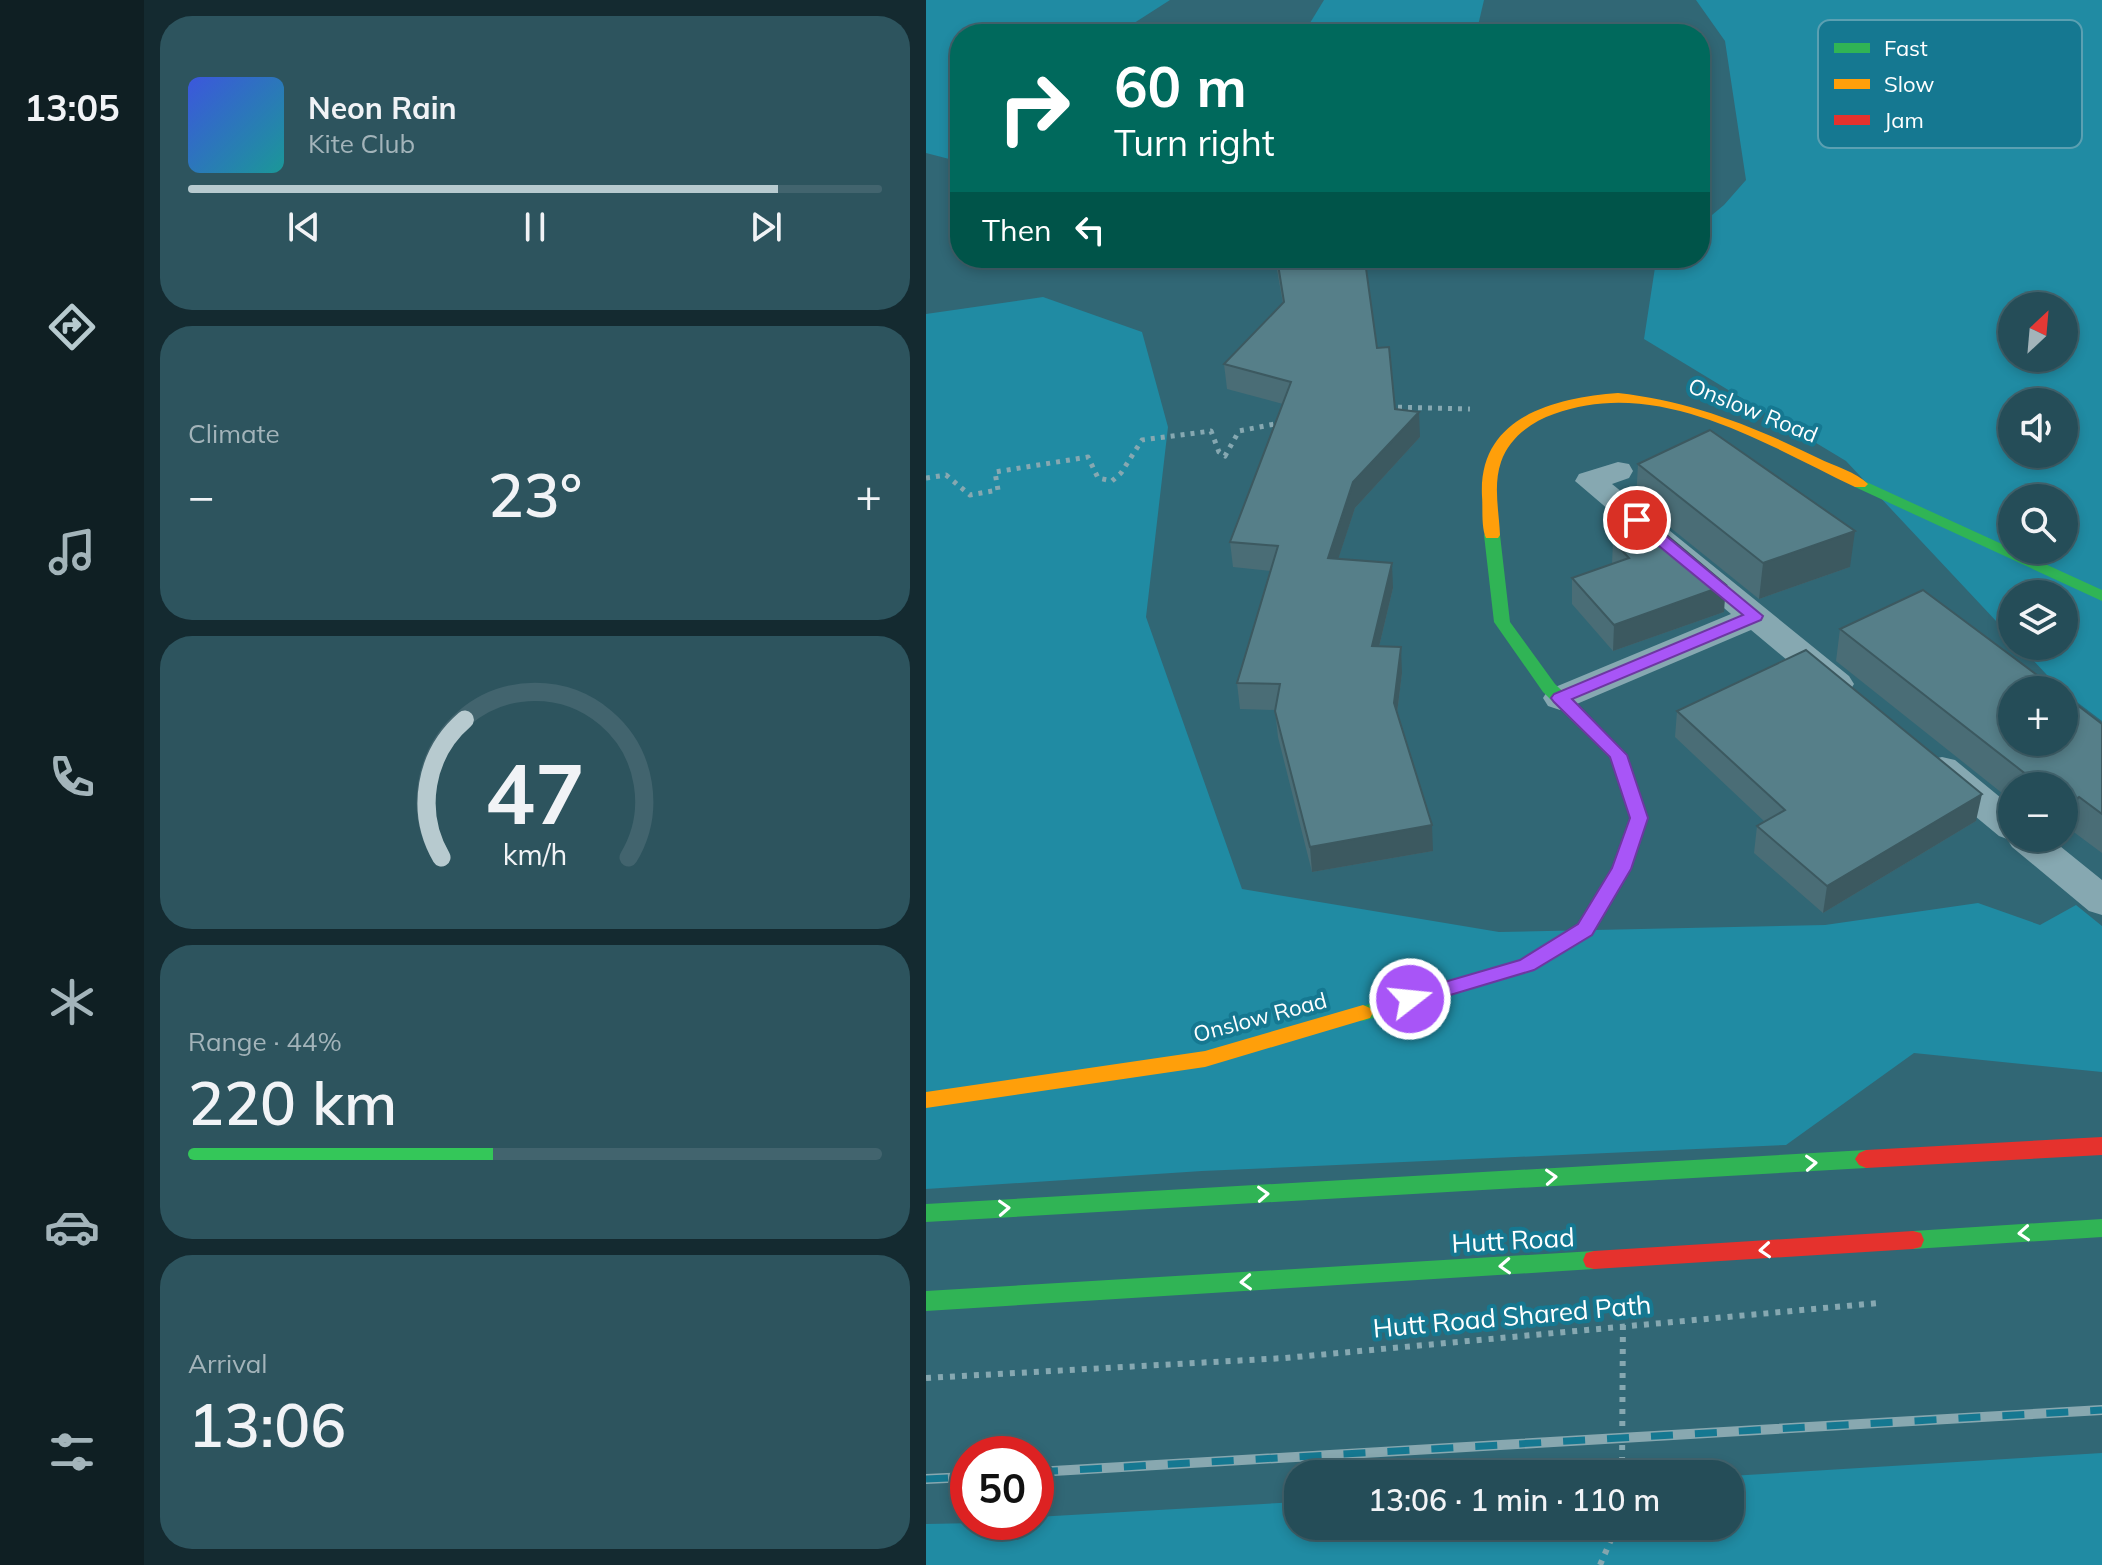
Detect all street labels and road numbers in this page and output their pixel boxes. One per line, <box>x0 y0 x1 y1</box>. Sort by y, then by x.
street label: Onslow Road <box>1684 371 1822 449</box>
street label: Onslow Road <box>1190 986 1330 1048</box>
street label: Hutt Road <box>1451 1220 1575 1260</box>
street label: Hutt Road Shared Path <box>1372 1287 1652 1345</box>

